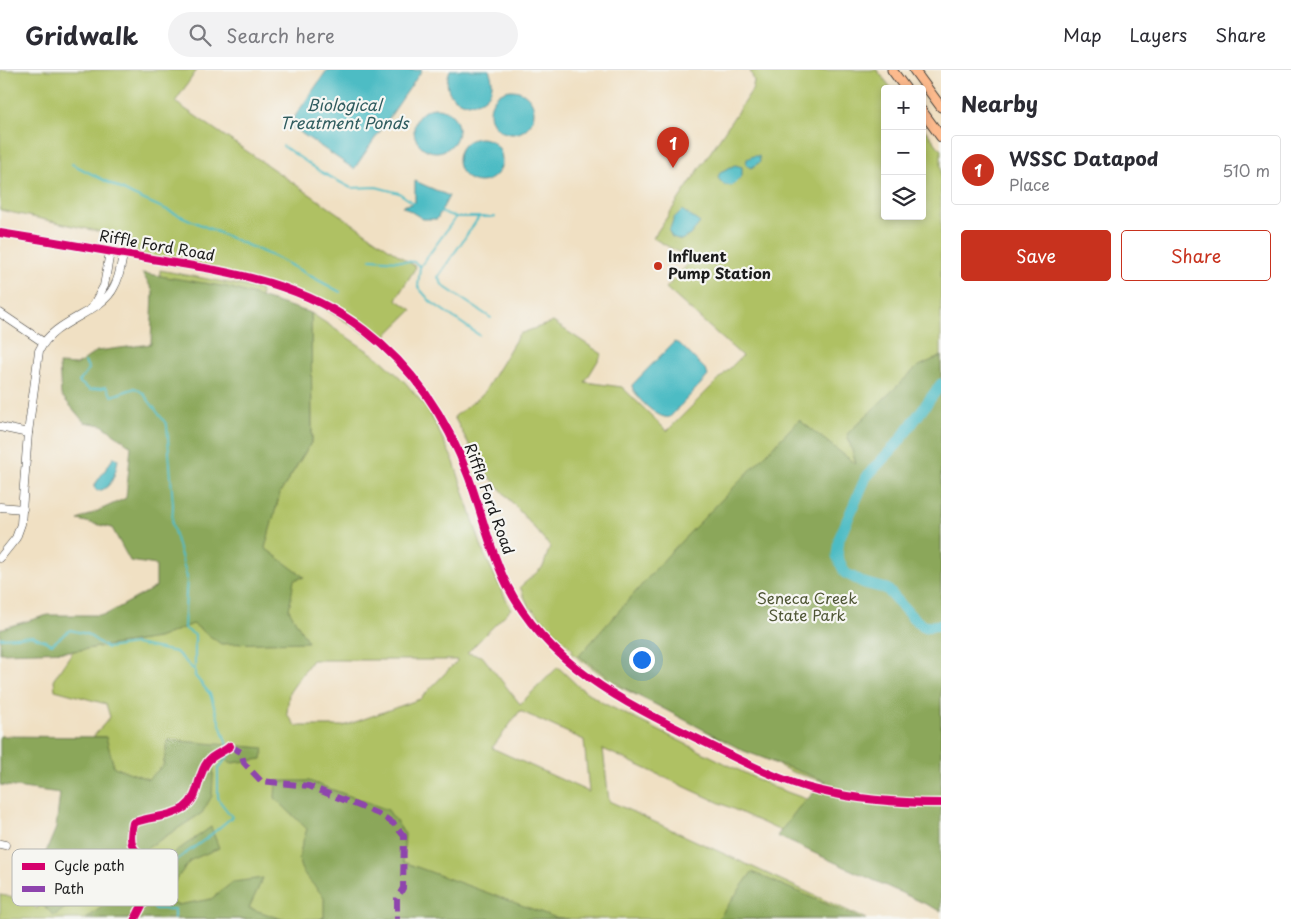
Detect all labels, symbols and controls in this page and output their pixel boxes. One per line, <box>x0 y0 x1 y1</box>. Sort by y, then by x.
search box <box>168 12 518 57</box>
text: Gridwalk <box>25 17 138 53</box>
icon: search <box>186 21 214 49</box>
text: Search here <box>226 21 335 49</box>
text: Map <box>1063 21 1102 48</box>
text: Layers <box>1130 21 1187 48</box>
text: Share <box>1215 21 1266 48</box>
map controls <box>881 85 926 220</box>
button: + <box>881 85 926 130</box>
text: Nearby <box>961 87 1038 119</box>
water label: Biological Treatment Ponds <box>280 92 410 134</box>
pin: 1 <box>657 127 689 168</box>
button: − <box>881 130 926 175</box>
text: WSSC Datapod <box>1009 144 1158 172</box>
text: 1 <box>974 158 982 182</box>
text: 510 m <box>1222 158 1270 182</box>
text: Place <box>1009 172 1050 196</box>
button: layers <box>881 175 926 220</box>
street label: Riffle Ford Road <box>98 223 217 266</box>
button: Save <box>961 230 1111 281</box>
button: Share <box>1121 230 1271 281</box>
place label: Influent Pump Station <box>668 244 771 284</box>
marker: Influent Pump Station <box>652 260 664 272</box>
street label: Riffle Ford Road <box>460 440 521 557</box>
park label: Seneca Creek State Park <box>757 586 857 626</box>
your location <box>629 647 655 673</box>
legend <box>12 849 178 906</box>
text: Cycle path <box>54 855 125 876</box>
text: Path <box>54 878 84 899</box>

